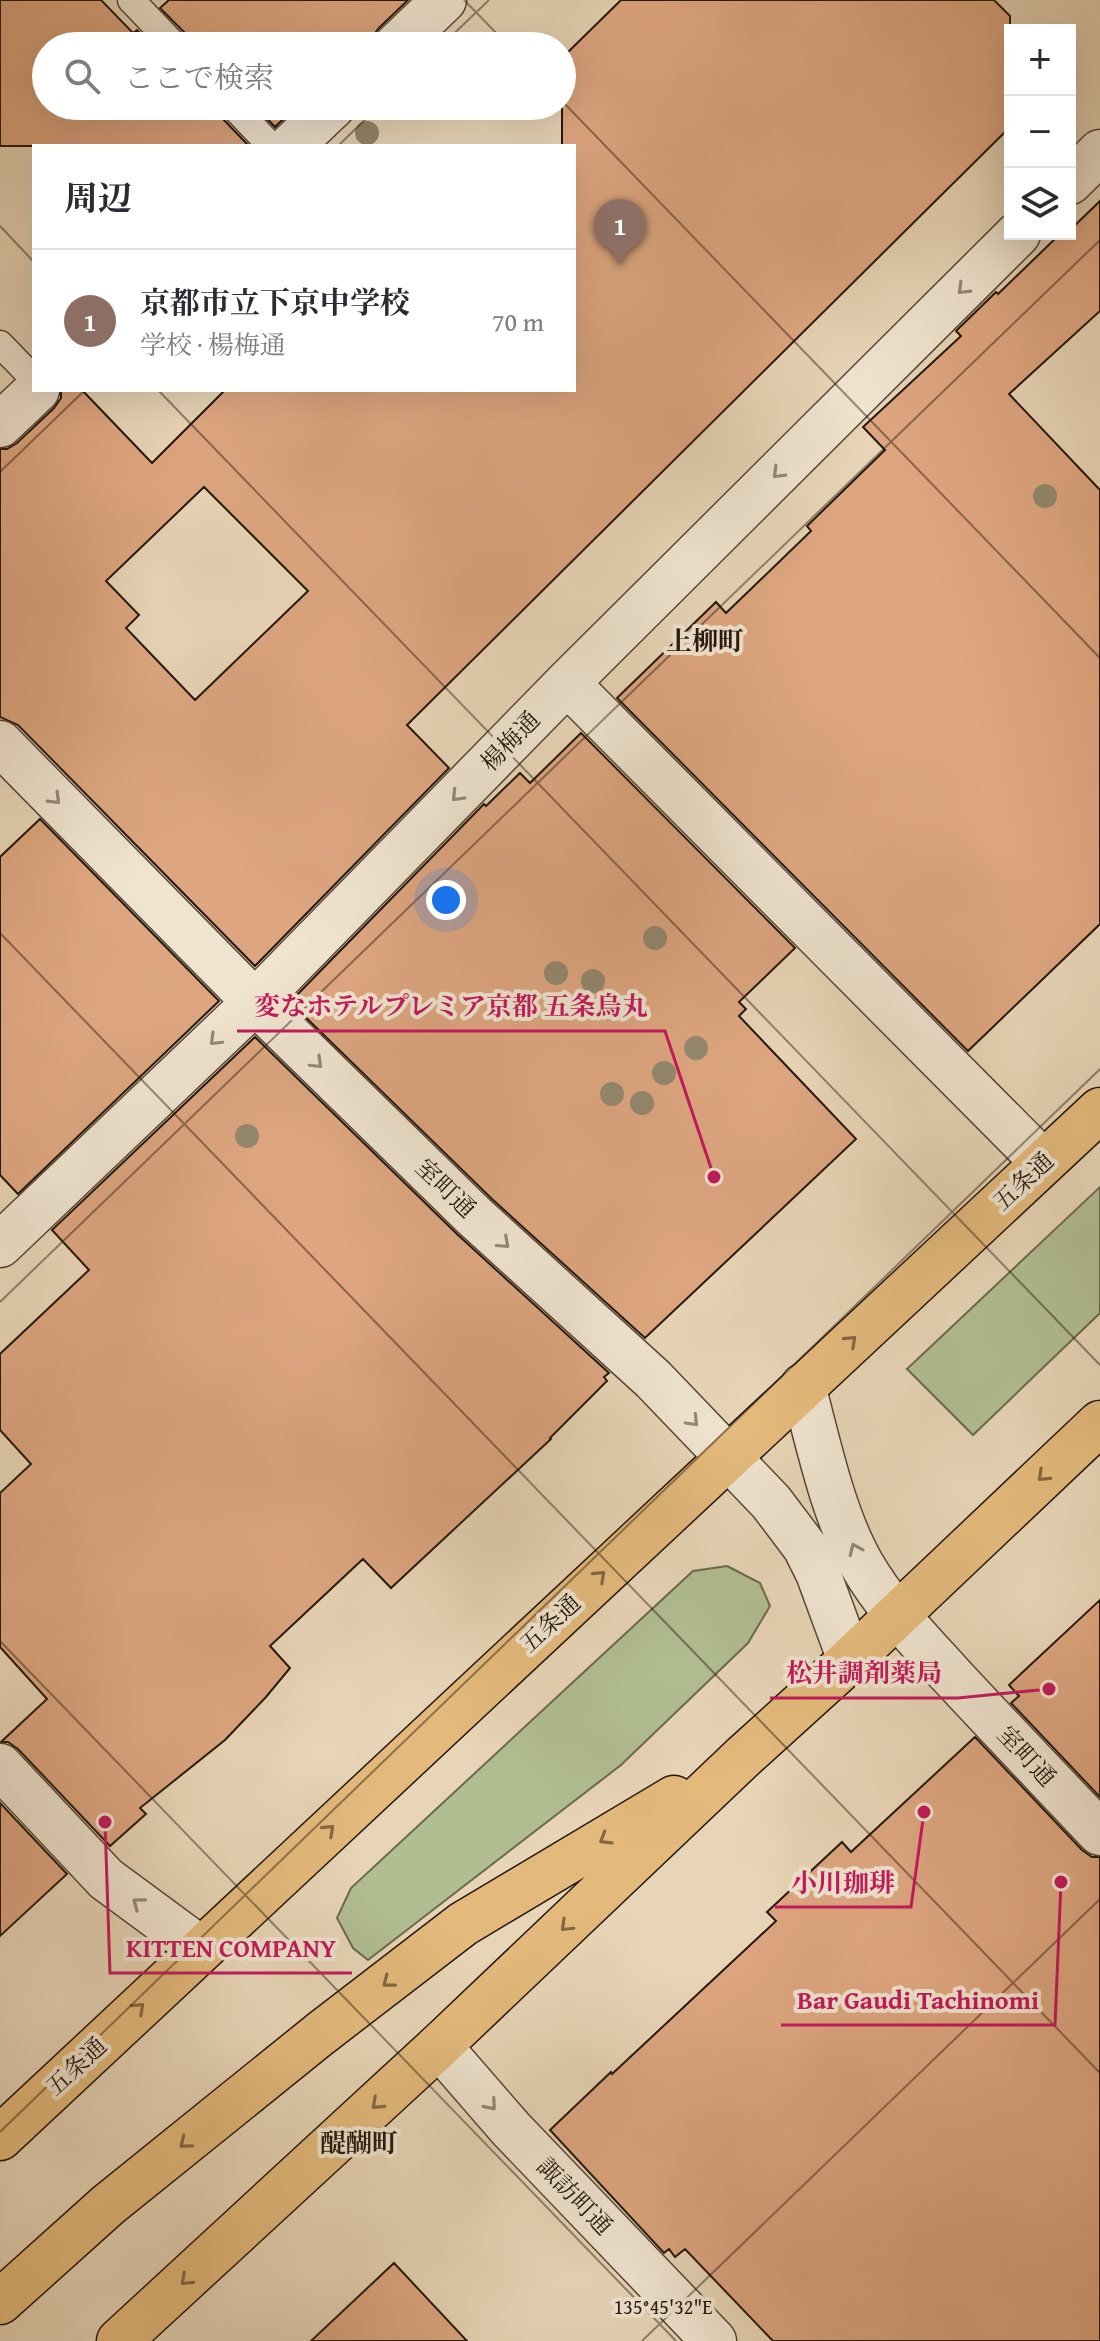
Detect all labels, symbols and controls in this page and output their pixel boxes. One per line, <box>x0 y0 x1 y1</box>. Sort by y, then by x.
map controls <box>1004 24 1076 240</box>
button: + <box>1004 24 1076 96</box>
search box <box>32 32 576 120</box>
icon: search <box>60 54 104 98</box>
text: ここで検索 <box>124 55 274 99</box>
button: − <box>1004 96 1076 168</box>
button: layers <box>1004 168 1076 240</box>
text: 周辺 <box>64 173 132 222</box>
pin: 1 <box>594 199 646 265</box>
text: 京都市立下京中学校 <box>140 280 410 324</box>
one-way arrow <box>958 280 972 294</box>
text: 1 <box>83 302 97 341</box>
text: 70 m <box>492 302 544 341</box>
text: 学校 · 楊梅通 <box>140 325 286 364</box>
one-way arrow <box>773 463 788 478</box>
district label: 上柳町 <box>666 621 744 660</box>
street label: 楊梅通 <box>472 703 548 779</box>
one-way arrow <box>452 787 466 801</box>
one-way arrow <box>45 790 60 804</box>
your location <box>426 880 466 920</box>
callout: 変なホテルプレミア京都 五条烏丸 <box>237 981 665 1031</box>
text: 変なホテルプレミア京都 五条烏丸 <box>254 986 648 1025</box>
one-way arrow <box>210 1031 224 1046</box>
one-way arrow <box>308 1053 322 1068</box>
street label: 五条通 <box>985 1144 1061 1218</box>
street label: 室町通 <box>408 1150 484 1226</box>
one-way arrow <box>494 1234 509 1248</box>
one-way arrow <box>842 1336 857 1350</box>
one-way arrow <box>684 1412 699 1426</box>
one-way arrow <box>1038 1467 1052 1482</box>
one-way arrow <box>849 1543 865 1558</box>
one-way arrow <box>591 1571 605 1585</box>
street label: 五条通 <box>512 1586 588 1660</box>
callout: 松井調剤薬局 <box>770 1648 958 1698</box>
text: 松井調剤薬局 <box>786 1653 942 1692</box>
street label: 室町通 <box>990 1718 1064 1794</box>
one-way arrow <box>319 1825 334 1839</box>
one-way arrow <box>599 1830 614 1845</box>
callout: 小川珈琲 <box>775 1857 911 1907</box>
text: 小川珈琲 <box>791 1863 895 1902</box>
one-way arrow <box>133 1898 147 1912</box>
one-way arrow <box>561 1916 575 1931</box>
callout: KITTEN COMPANY <box>110 1923 352 1973</box>
text: KITTEN COMPANY <box>126 1928 336 1967</box>
one-way arrow <box>383 1972 397 1986</box>
callout: Bar Gaudi Tachinomi <box>781 1975 1055 2025</box>
text: Bar Gaudi Tachinomi <box>797 1980 1039 2019</box>
one-way arrow <box>129 2003 144 2017</box>
street label: 五条通 <box>38 2029 114 2103</box>
one-way arrow <box>372 2094 386 2109</box>
one-way arrow <box>481 2096 496 2110</box>
district label: 醍醐町 <box>320 2123 398 2162</box>
one-way arrow <box>179 2134 194 2148</box>
street label: 諏訪町通 <box>529 2149 621 2243</box>
one-way arrow <box>180 2270 195 2284</box>
text: 135°45'32"E <box>614 2292 712 2321</box>

